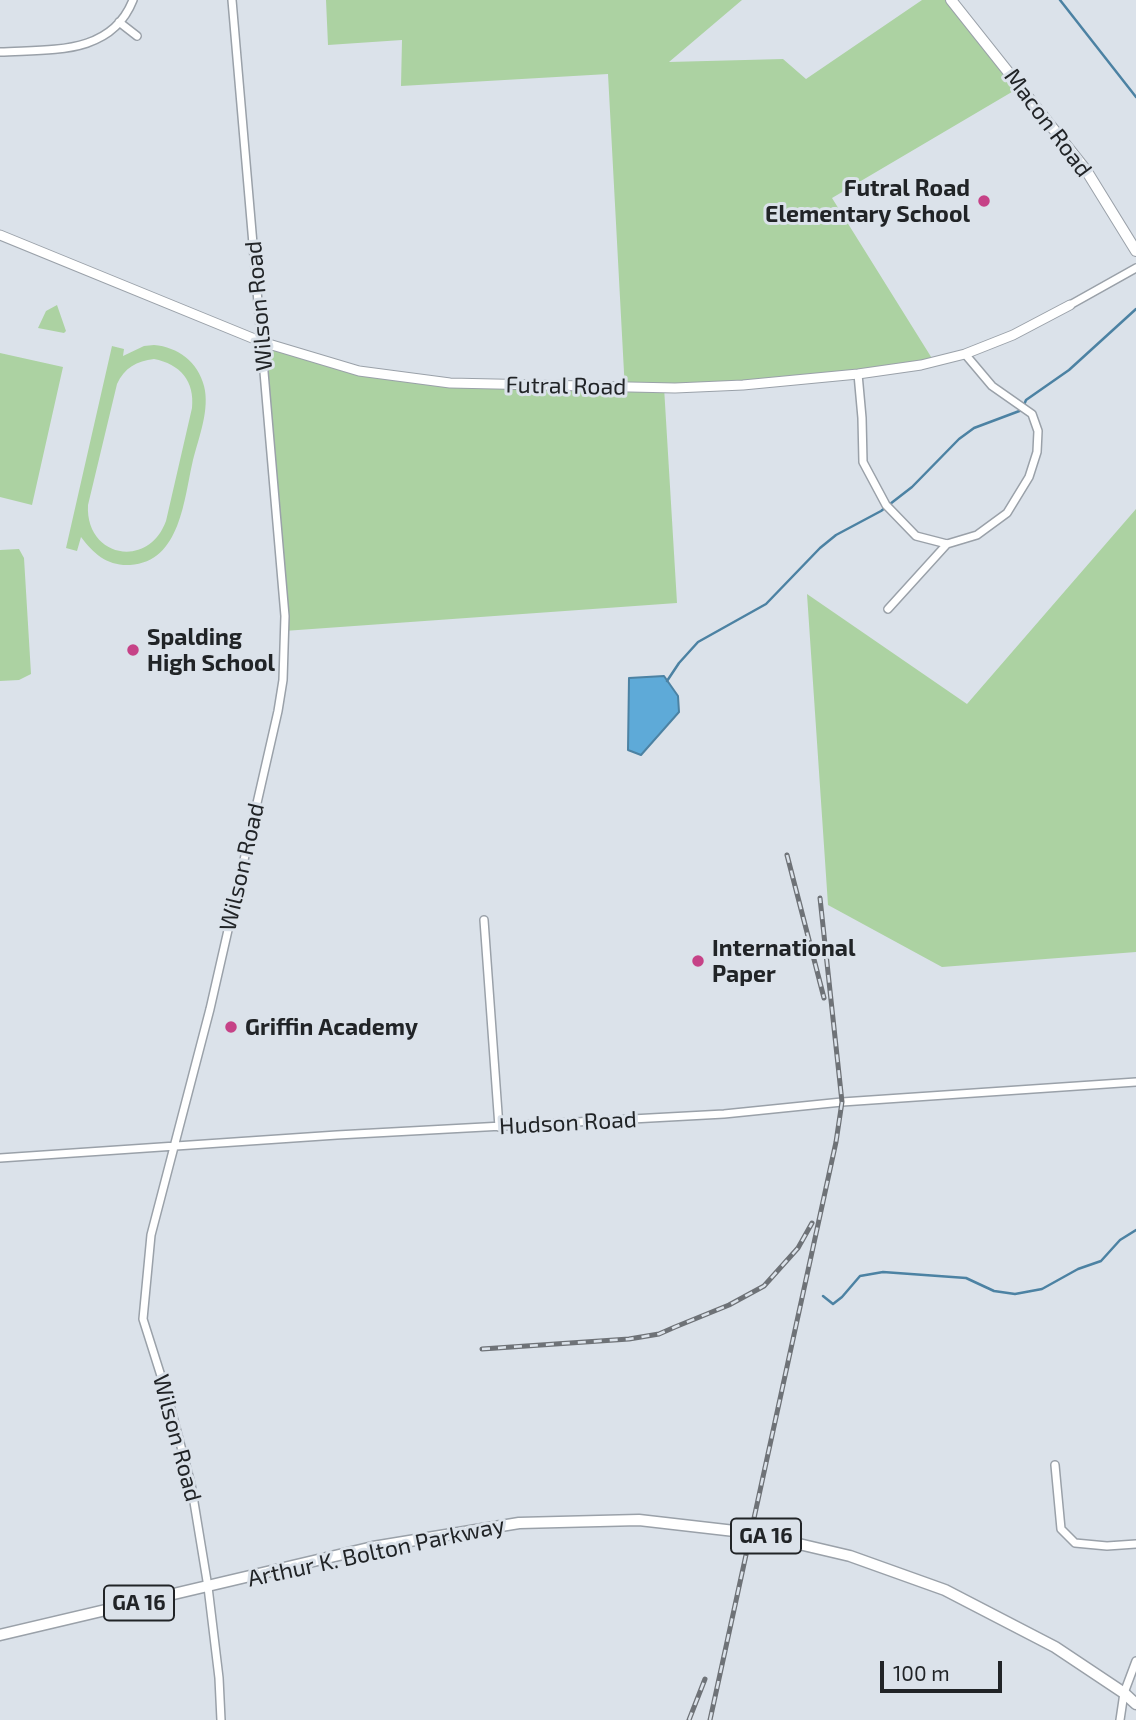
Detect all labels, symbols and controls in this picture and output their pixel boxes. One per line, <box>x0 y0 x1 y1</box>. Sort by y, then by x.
street label: Macon Road <box>998 63 1098 183</box>
place label: Futral Road Elementary School <box>765 174 970 228</box>
marker: Futral Road Elementary School <box>976 193 992 209</box>
street label: Wilson Road <box>240 240 278 372</box>
street label: Futral Road <box>505 371 627 401</box>
place label: Spalding High School <box>147 623 275 677</box>
marker: Spalding High School <box>125 642 141 658</box>
street label: Wilson Road <box>214 800 270 934</box>
place label: International Paper <box>712 934 856 988</box>
marker: International Paper <box>690 953 706 969</box>
place label: Griffin Academy <box>245 1013 418 1041</box>
marker: Griffin Academy <box>223 1019 239 1035</box>
street label: Hudson Road <box>498 1106 638 1140</box>
street label: Wilson Road <box>147 1371 207 1505</box>
street label: Arthur K. Bolton Parkway <box>245 1511 507 1593</box>
road number: GA 16 <box>731 1518 801 1554</box>
road number: GA 16 <box>104 1586 174 1620</box>
scale bar <box>884 1646 1006 1690</box>
text: 100 m <box>893 1660 950 1685</box>

